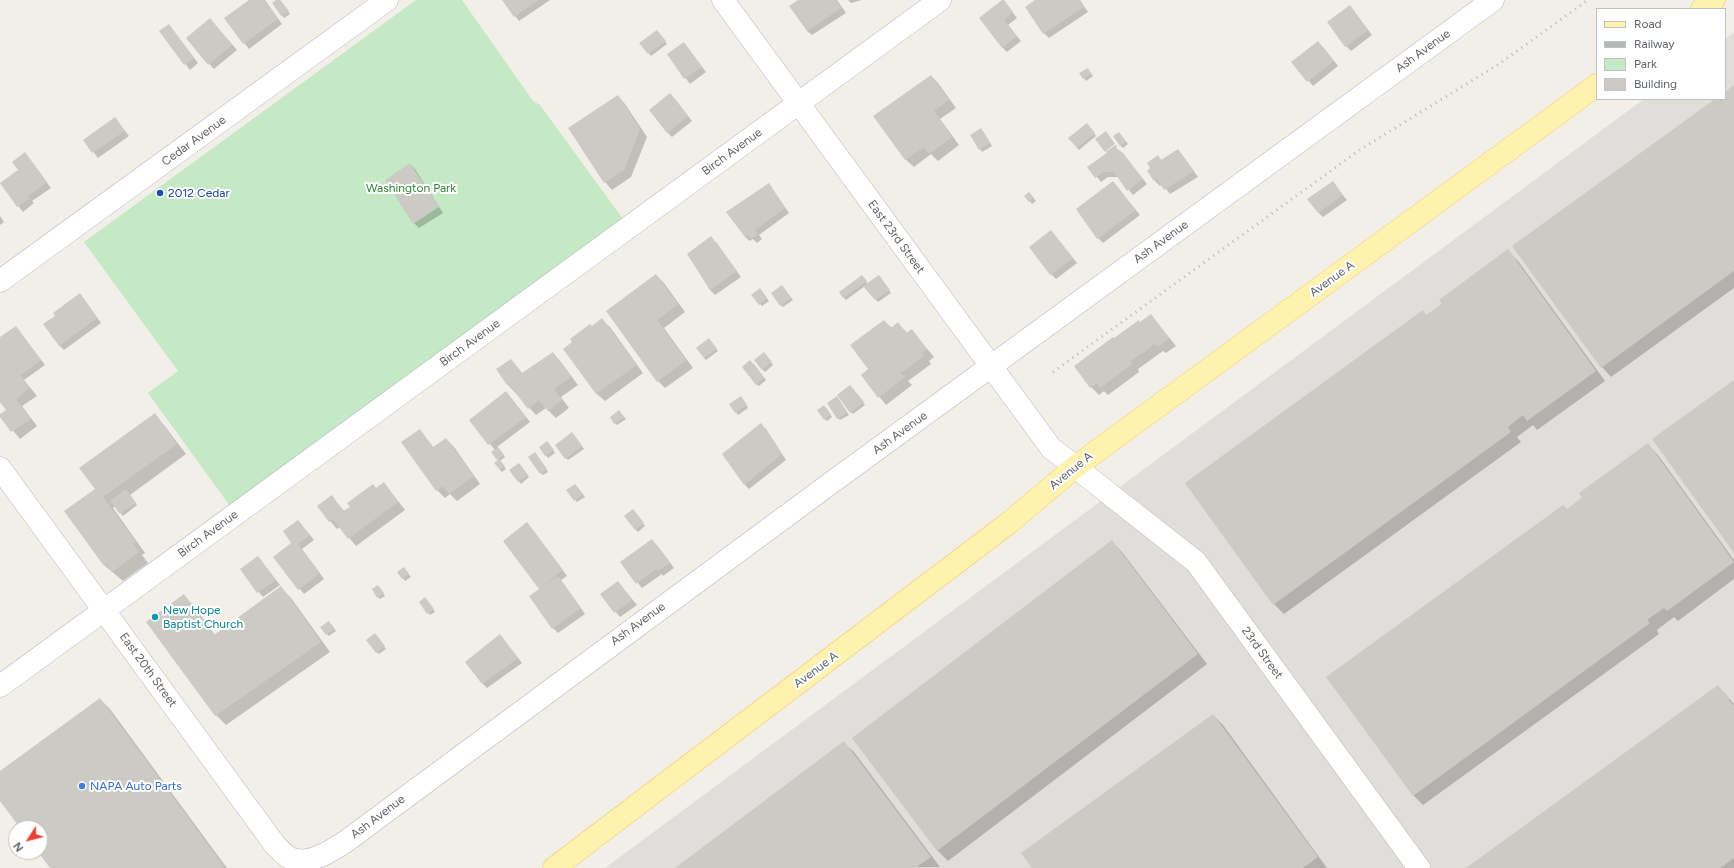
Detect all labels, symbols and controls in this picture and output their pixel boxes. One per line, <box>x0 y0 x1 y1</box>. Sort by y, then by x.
legend <box>1596 8 1726 100</box>
text: Road <box>1634 17 1662 31</box>
street label: Ash Avenue <box>1393 26 1453 76</box>
text: Railway <box>1634 37 1675 51</box>
text: Park <box>1634 57 1657 71</box>
text: Building <box>1634 77 1677 91</box>
street label: Cedar Avenue <box>159 113 229 169</box>
street label: Birch Avenue <box>699 125 765 179</box>
park label: Washington Park <box>366 181 456 195</box>
place label: 2012 Cedar <box>168 186 229 200</box>
marker: 2012 Cedar <box>155 188 165 198</box>
street label: East 23rd Street <box>865 197 927 277</box>
street label: Ash Avenue <box>1131 217 1191 267</box>
street label: Avenue A <box>1307 258 1357 300</box>
street label: Birch Avenue <box>437 316 503 370</box>
street label: Ash Avenue <box>870 408 930 458</box>
street label: Avenue A <box>1046 449 1096 493</box>
street label: Birch Avenue <box>175 507 241 561</box>
street label: Ash Avenue <box>608 599 668 649</box>
place label: New Hope Baptist Church <box>163 603 243 631</box>
marker: New Hope Baptist Church <box>150 612 160 622</box>
street label: 23rd Street <box>1238 624 1286 682</box>
street label: East 20th Street <box>116 630 180 710</box>
street label: Avenue A <box>791 649 841 691</box>
place label: NAPA Auto Parts <box>90 779 182 793</box>
marker: NAPA Auto Parts <box>77 781 87 791</box>
street label: Ash Avenue <box>348 792 408 842</box>
north arrow <box>8 820 48 860</box>
text: N <box>11 840 26 854</box>

